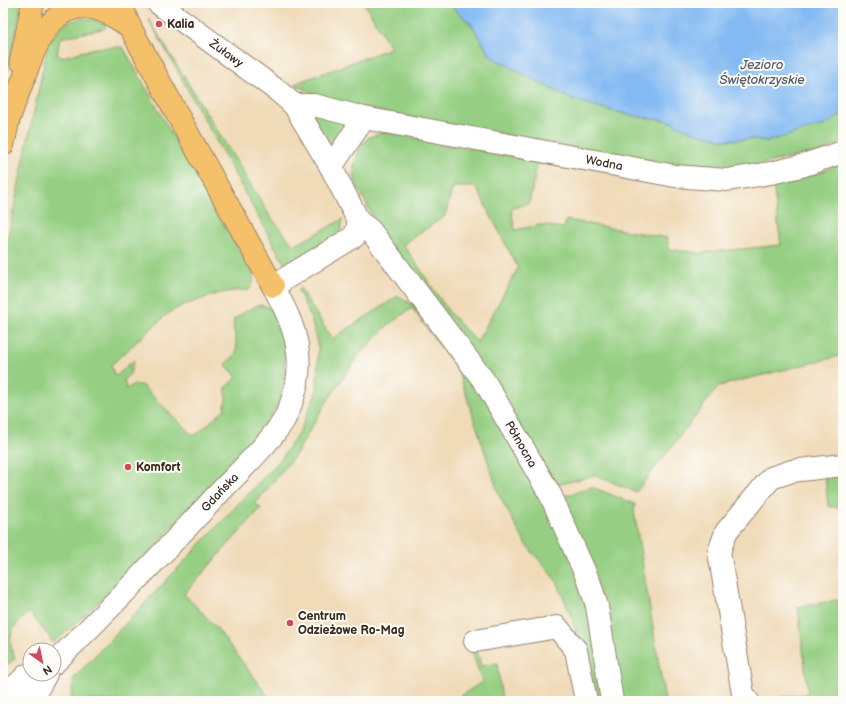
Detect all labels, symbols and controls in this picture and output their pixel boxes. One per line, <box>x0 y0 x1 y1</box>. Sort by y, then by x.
place label: Kalia <box>167 17 194 32</box>
marker: Kalia <box>154 19 164 29</box>
street label: Żuławy <box>206 35 247 71</box>
water label: Jezioro Świętokrzyskie <box>719 57 805 88</box>
street label: Wodna <box>584 152 624 174</box>
street label: Północna <box>501 418 540 470</box>
place label: Komfort <box>136 460 181 475</box>
marker: Komfort <box>123 462 133 472</box>
street label: Gdańska <box>198 470 242 515</box>
place label: Centrum Odzieżowe Ro-Mag <box>298 609 405 638</box>
marker: Centrum Odzieżowe Ro-Mag <box>285 618 295 628</box>
north arrow <box>22 642 62 682</box>
text: N <box>40 662 54 678</box>

